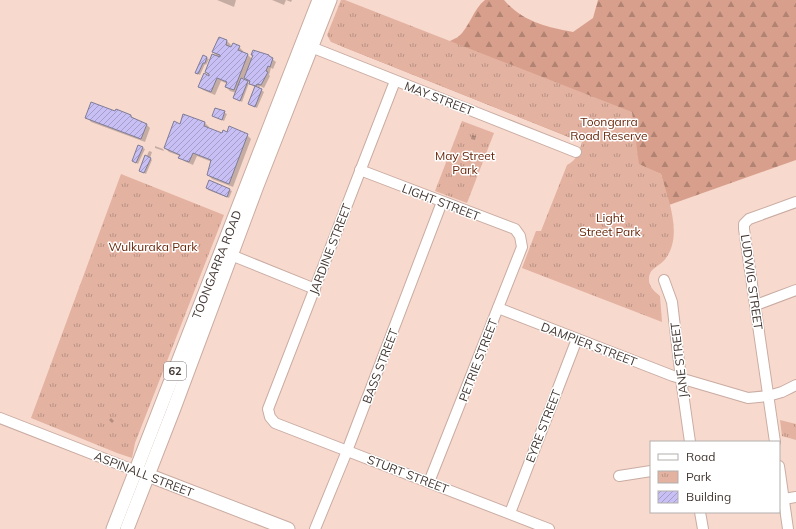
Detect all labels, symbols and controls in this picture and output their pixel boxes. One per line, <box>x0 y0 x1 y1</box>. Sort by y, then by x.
street label: MAY STREET <box>402 78 476 118</box>
park label: Toongarra Road Reserve <box>570 114 648 143</box>
park label: May Street Park <box>435 148 495 177</box>
street label: LIGHT STREET <box>400 180 483 224</box>
street label: JARDINE STREET <box>306 201 355 297</box>
street label: TOONGARRA ROAD <box>188 208 244 321</box>
park label: Light Street Park <box>579 210 642 239</box>
street label: LUDWIG STREET <box>738 233 766 331</box>
park label: Wulkuraka Park <box>109 239 198 254</box>
street label: PETRIE STREET <box>455 316 501 404</box>
street label: DAMPIER STREET <box>539 319 640 369</box>
street label: JANE STREET <box>667 321 691 399</box>
street label: BASS STREET <box>359 326 401 406</box>
road number: 62 <box>164 362 186 380</box>
street label: EYRE STREET <box>522 387 564 465</box>
legend <box>650 441 780 513</box>
street label: ASPINALL STREET <box>92 448 196 500</box>
text: Road <box>686 449 715 464</box>
street label: STURT STREET <box>365 452 451 497</box>
text: Park <box>686 469 712 484</box>
text: Building <box>686 489 731 504</box>

